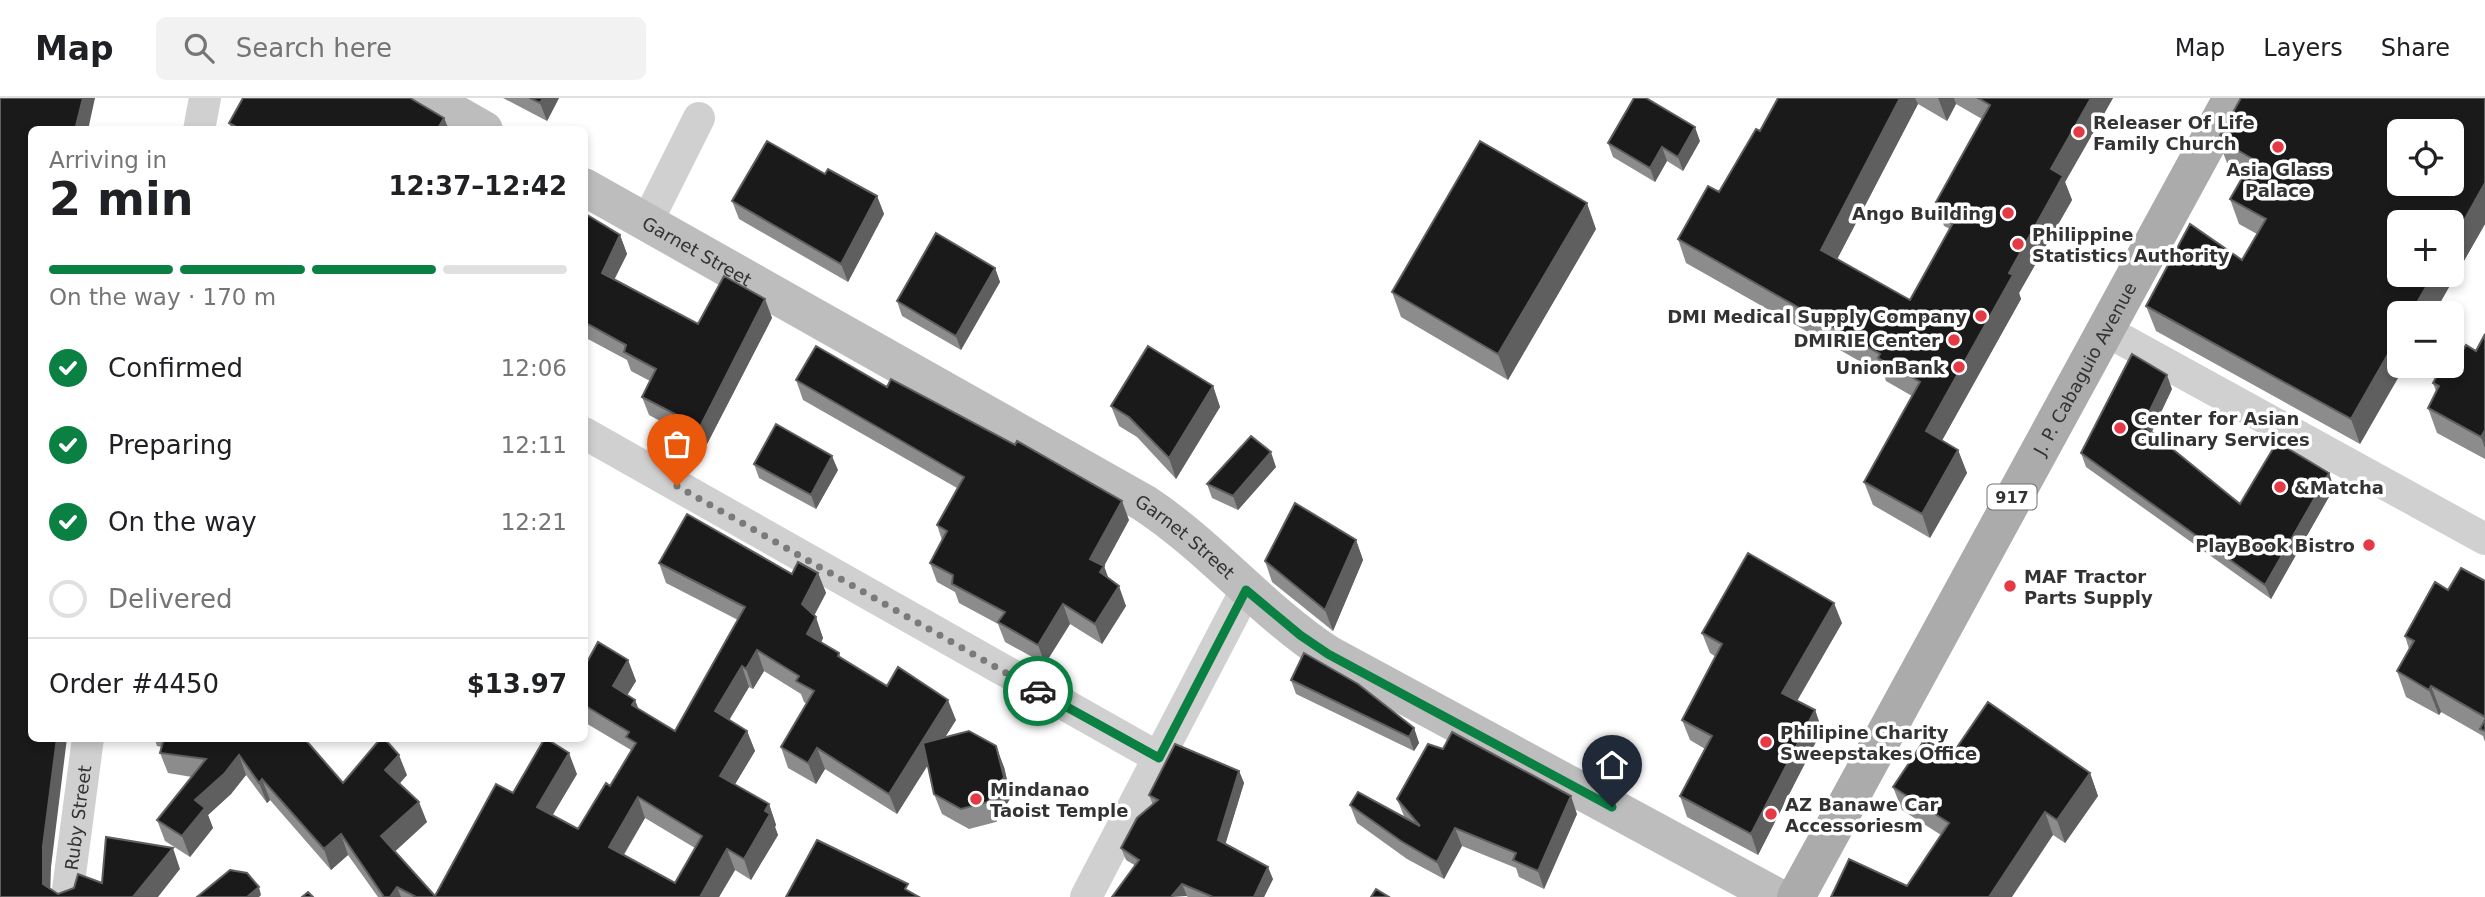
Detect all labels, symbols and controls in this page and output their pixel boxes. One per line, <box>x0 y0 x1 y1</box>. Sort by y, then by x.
search box <box>156 17 646 80</box>
text: Map <box>35 29 114 68</box>
icon: search <box>180 29 218 67</box>
text: Search here <box>236 33 392 63</box>
text: Map <box>2175 34 2225 62</box>
text: Layers <box>2263 34 2343 62</box>
text: Share <box>2381 34 2450 62</box>
place label: Releaser Of Life Family Church <box>2093 112 2255 154</box>
map controls <box>2387 119 2464 378</box>
button: locate <box>2387 119 2464 196</box>
marker: Releaser Of Life Family Church <box>2071 124 2087 140</box>
marker: Asia Glass Palace <box>2270 139 2286 155</box>
text: Arriving in <box>49 147 167 173</box>
place label: Asia Glass Palace <box>2226 159 2330 201</box>
text: 12:37–12:42 <box>388 171 567 201</box>
text: 2 min <box>49 172 193 226</box>
place label: Ango Building <box>1852 203 1994 224</box>
marker: Ango Building <box>2000 205 2016 221</box>
button: + <box>2387 210 2464 287</box>
street label: Garnet Street <box>639 212 756 290</box>
place label: Philippine Statistics Authority <box>2032 224 2230 266</box>
marker: Philippine Statistics Authority <box>2010 236 2026 252</box>
street label: J. P. Cabaguio Avenue <box>2028 278 2140 460</box>
text: On the way · 170 m <box>49 284 276 310</box>
button: − <box>2387 301 2464 378</box>
place label: DMI Medical Supply Company <box>1667 306 1967 327</box>
marker: DMI Medical Supply Company <box>1973 308 1989 324</box>
place label: DMIRIE Center <box>1793 330 1940 351</box>
marker: DMIRIE Center <box>1946 332 1962 348</box>
icon: check <box>49 349 87 387</box>
text: Confirmed <box>108 353 243 383</box>
text: 12:06 <box>501 355 567 381</box>
place label: UnionBank <box>1836 357 1946 378</box>
marker: UnionBank <box>1951 359 1967 375</box>
place label: Center for Asian Culinary Services <box>2134 408 2310 450</box>
pin <box>647 414 707 486</box>
marker: Center for Asian Culinary Services <box>2112 420 2128 436</box>
icon: bag <box>658 425 696 463</box>
icon: check <box>49 426 87 464</box>
text: Preparing <box>108 430 233 460</box>
text: 12:11 <box>501 432 567 458</box>
place label: &Matcha <box>2294 477 2384 498</box>
marker: &Matcha <box>2272 479 2288 495</box>
road number: 917 <box>1988 484 2036 510</box>
street label: Garnet Street <box>1132 490 1239 583</box>
icon: check <box>49 503 87 541</box>
text: On the way <box>108 507 257 537</box>
text: 12:21 <box>501 509 567 535</box>
place label: PlayBook Bistro <box>2195 535 2355 556</box>
marker: PlayBook Bistro <box>2361 537 2377 553</box>
place label: MAF Tractor Parts Supply <box>2024 566 2153 608</box>
marker: MAF Tractor Parts Supply <box>2002 578 2018 594</box>
text: Delivered <box>108 584 232 614</box>
courier <box>1003 656 1073 726</box>
text: Order #4450 <box>49 669 219 699</box>
text: $13.97 <box>467 669 567 699</box>
icon: car <box>1019 672 1057 710</box>
place label: Philipine Charity Sweepstakes Office <box>1780 722 1977 764</box>
marker: Philipine Charity Sweepstakes Office <box>1758 734 1774 750</box>
pin <box>1582 735 1642 807</box>
icon: home <box>1593 746 1631 784</box>
street label: Ruby Street <box>60 764 95 871</box>
place label: Mindanao Taoist Temple <box>990 779 1128 821</box>
marker: Mindanao Taoist Temple <box>968 791 984 807</box>
place label: AZ Banawe Car Accessoriesm <box>1785 794 1939 836</box>
marker: AZ Banawe Car Accessoriesm <box>1763 806 1779 822</box>

